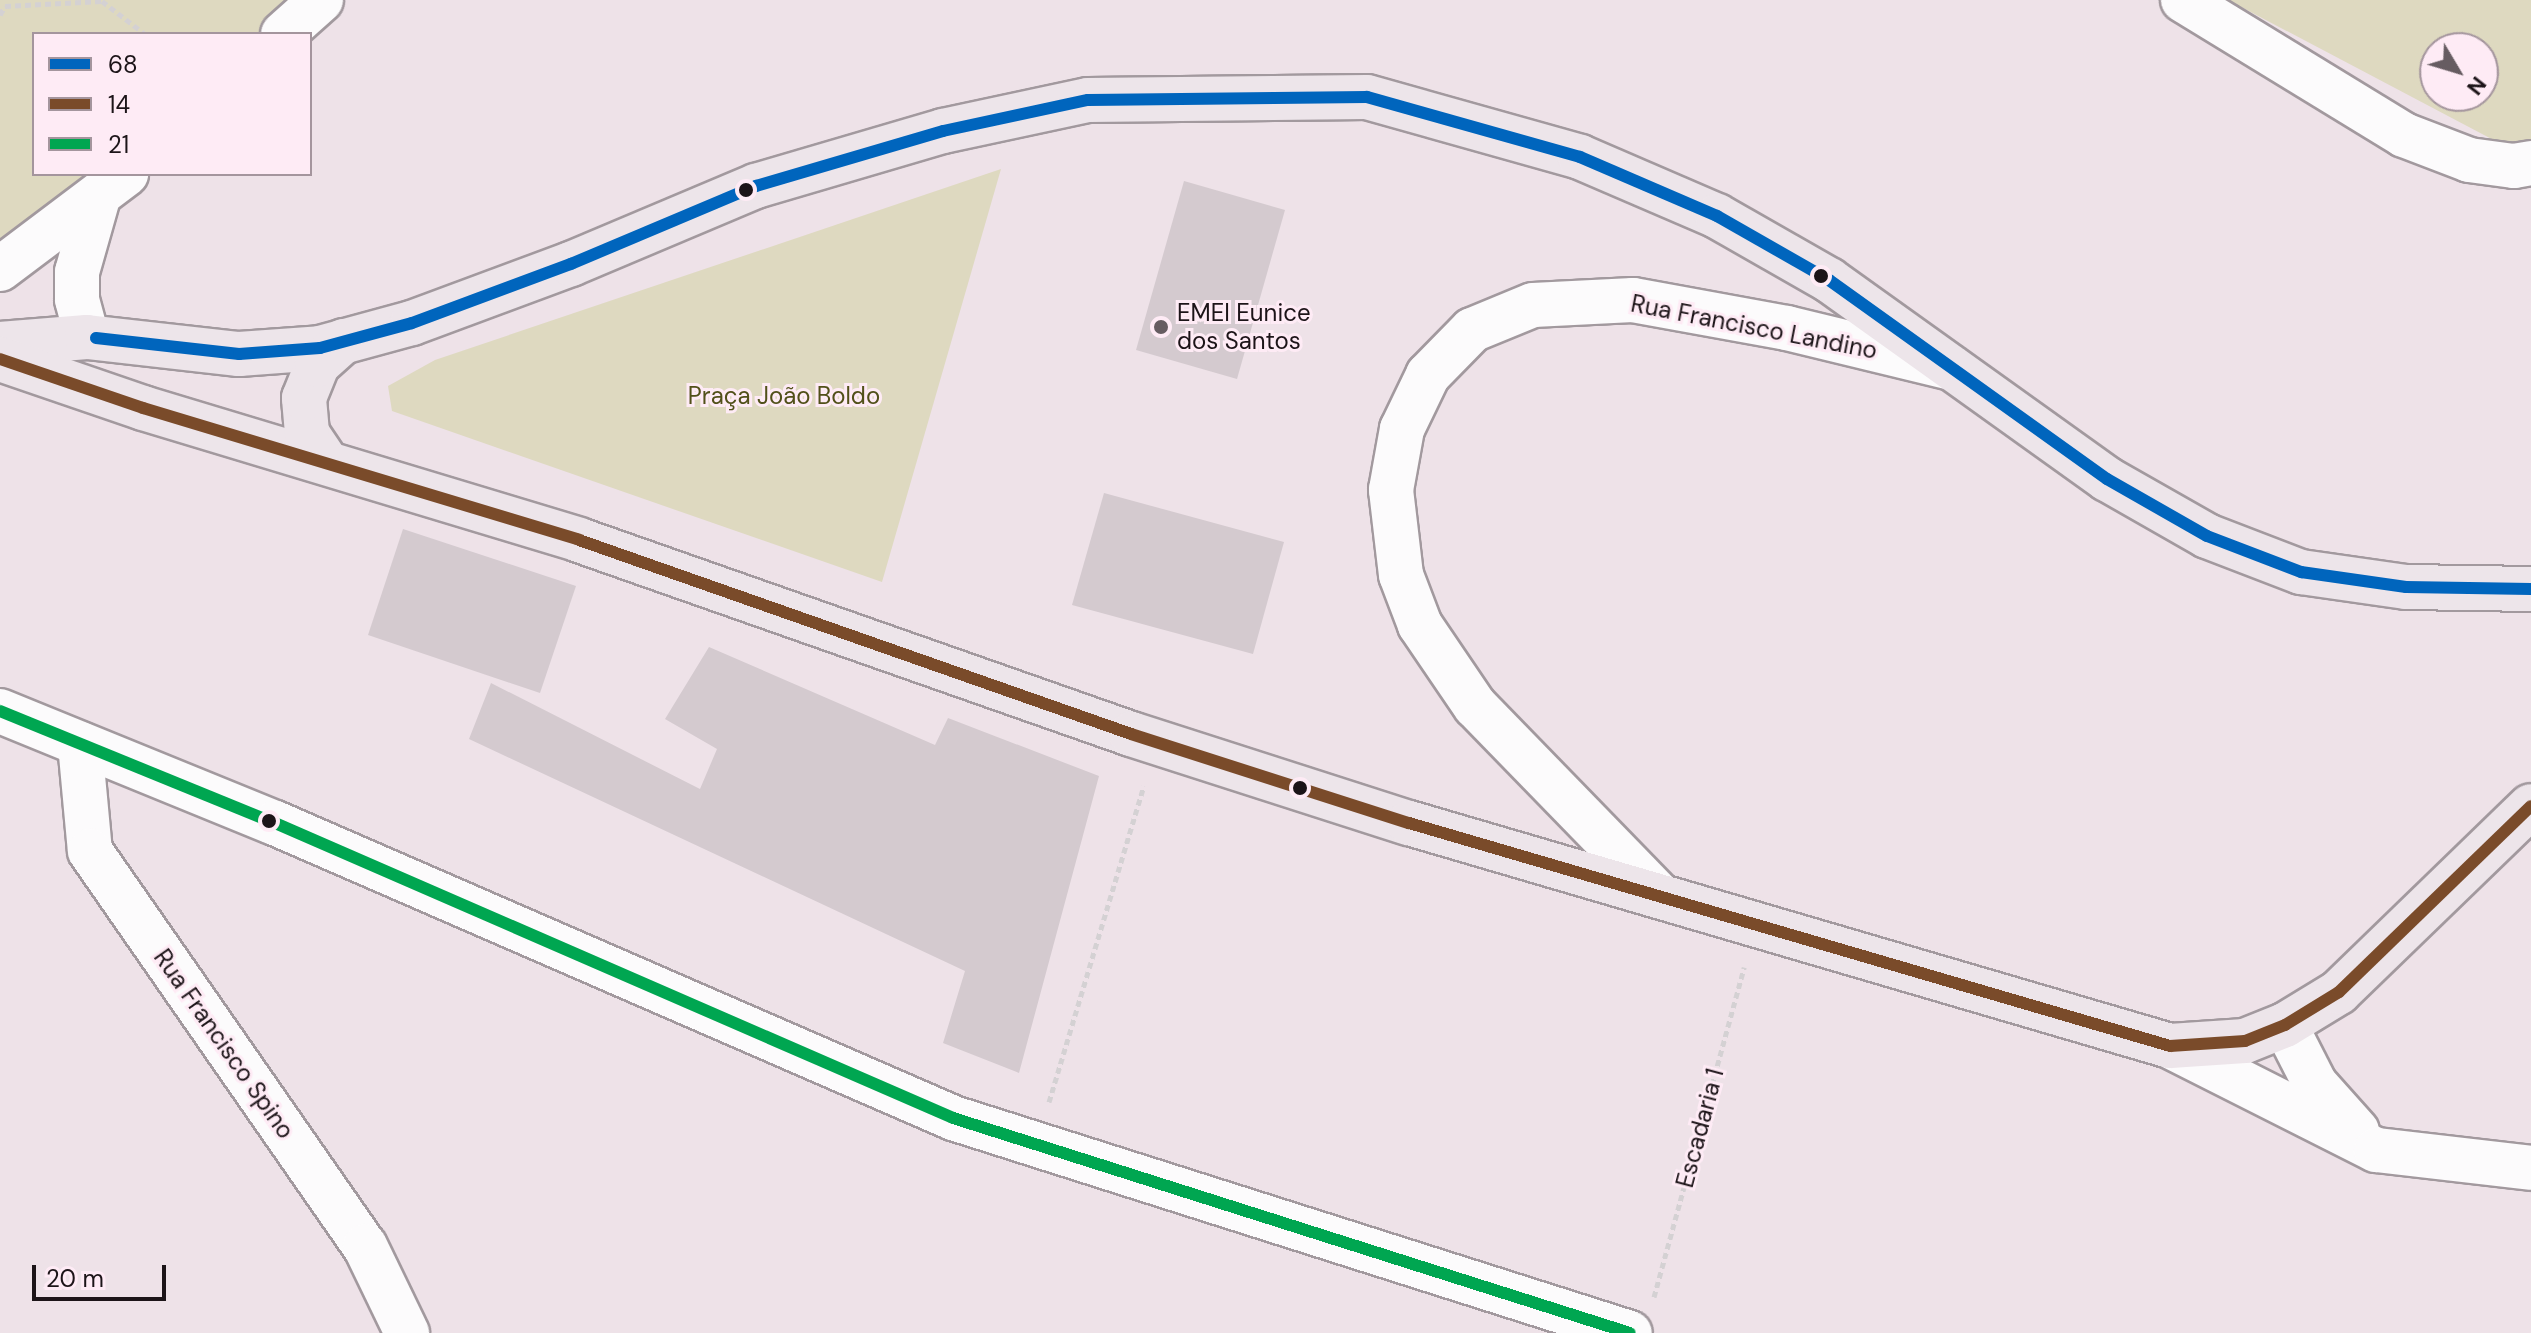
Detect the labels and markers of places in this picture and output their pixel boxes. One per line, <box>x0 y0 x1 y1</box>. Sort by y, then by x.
unlabelled marker <box>738 182 754 198</box>
unlabelled marker <box>1813 268 1829 284</box>
place label: EMEI Eunice dos Santos <box>1177 299 1311 355</box>
marker: EMEI Eunice dos Santos <box>1152 318 1170 336</box>
unlabelled marker <box>1292 780 1308 796</box>
unlabelled marker <box>261 813 277 829</box>

